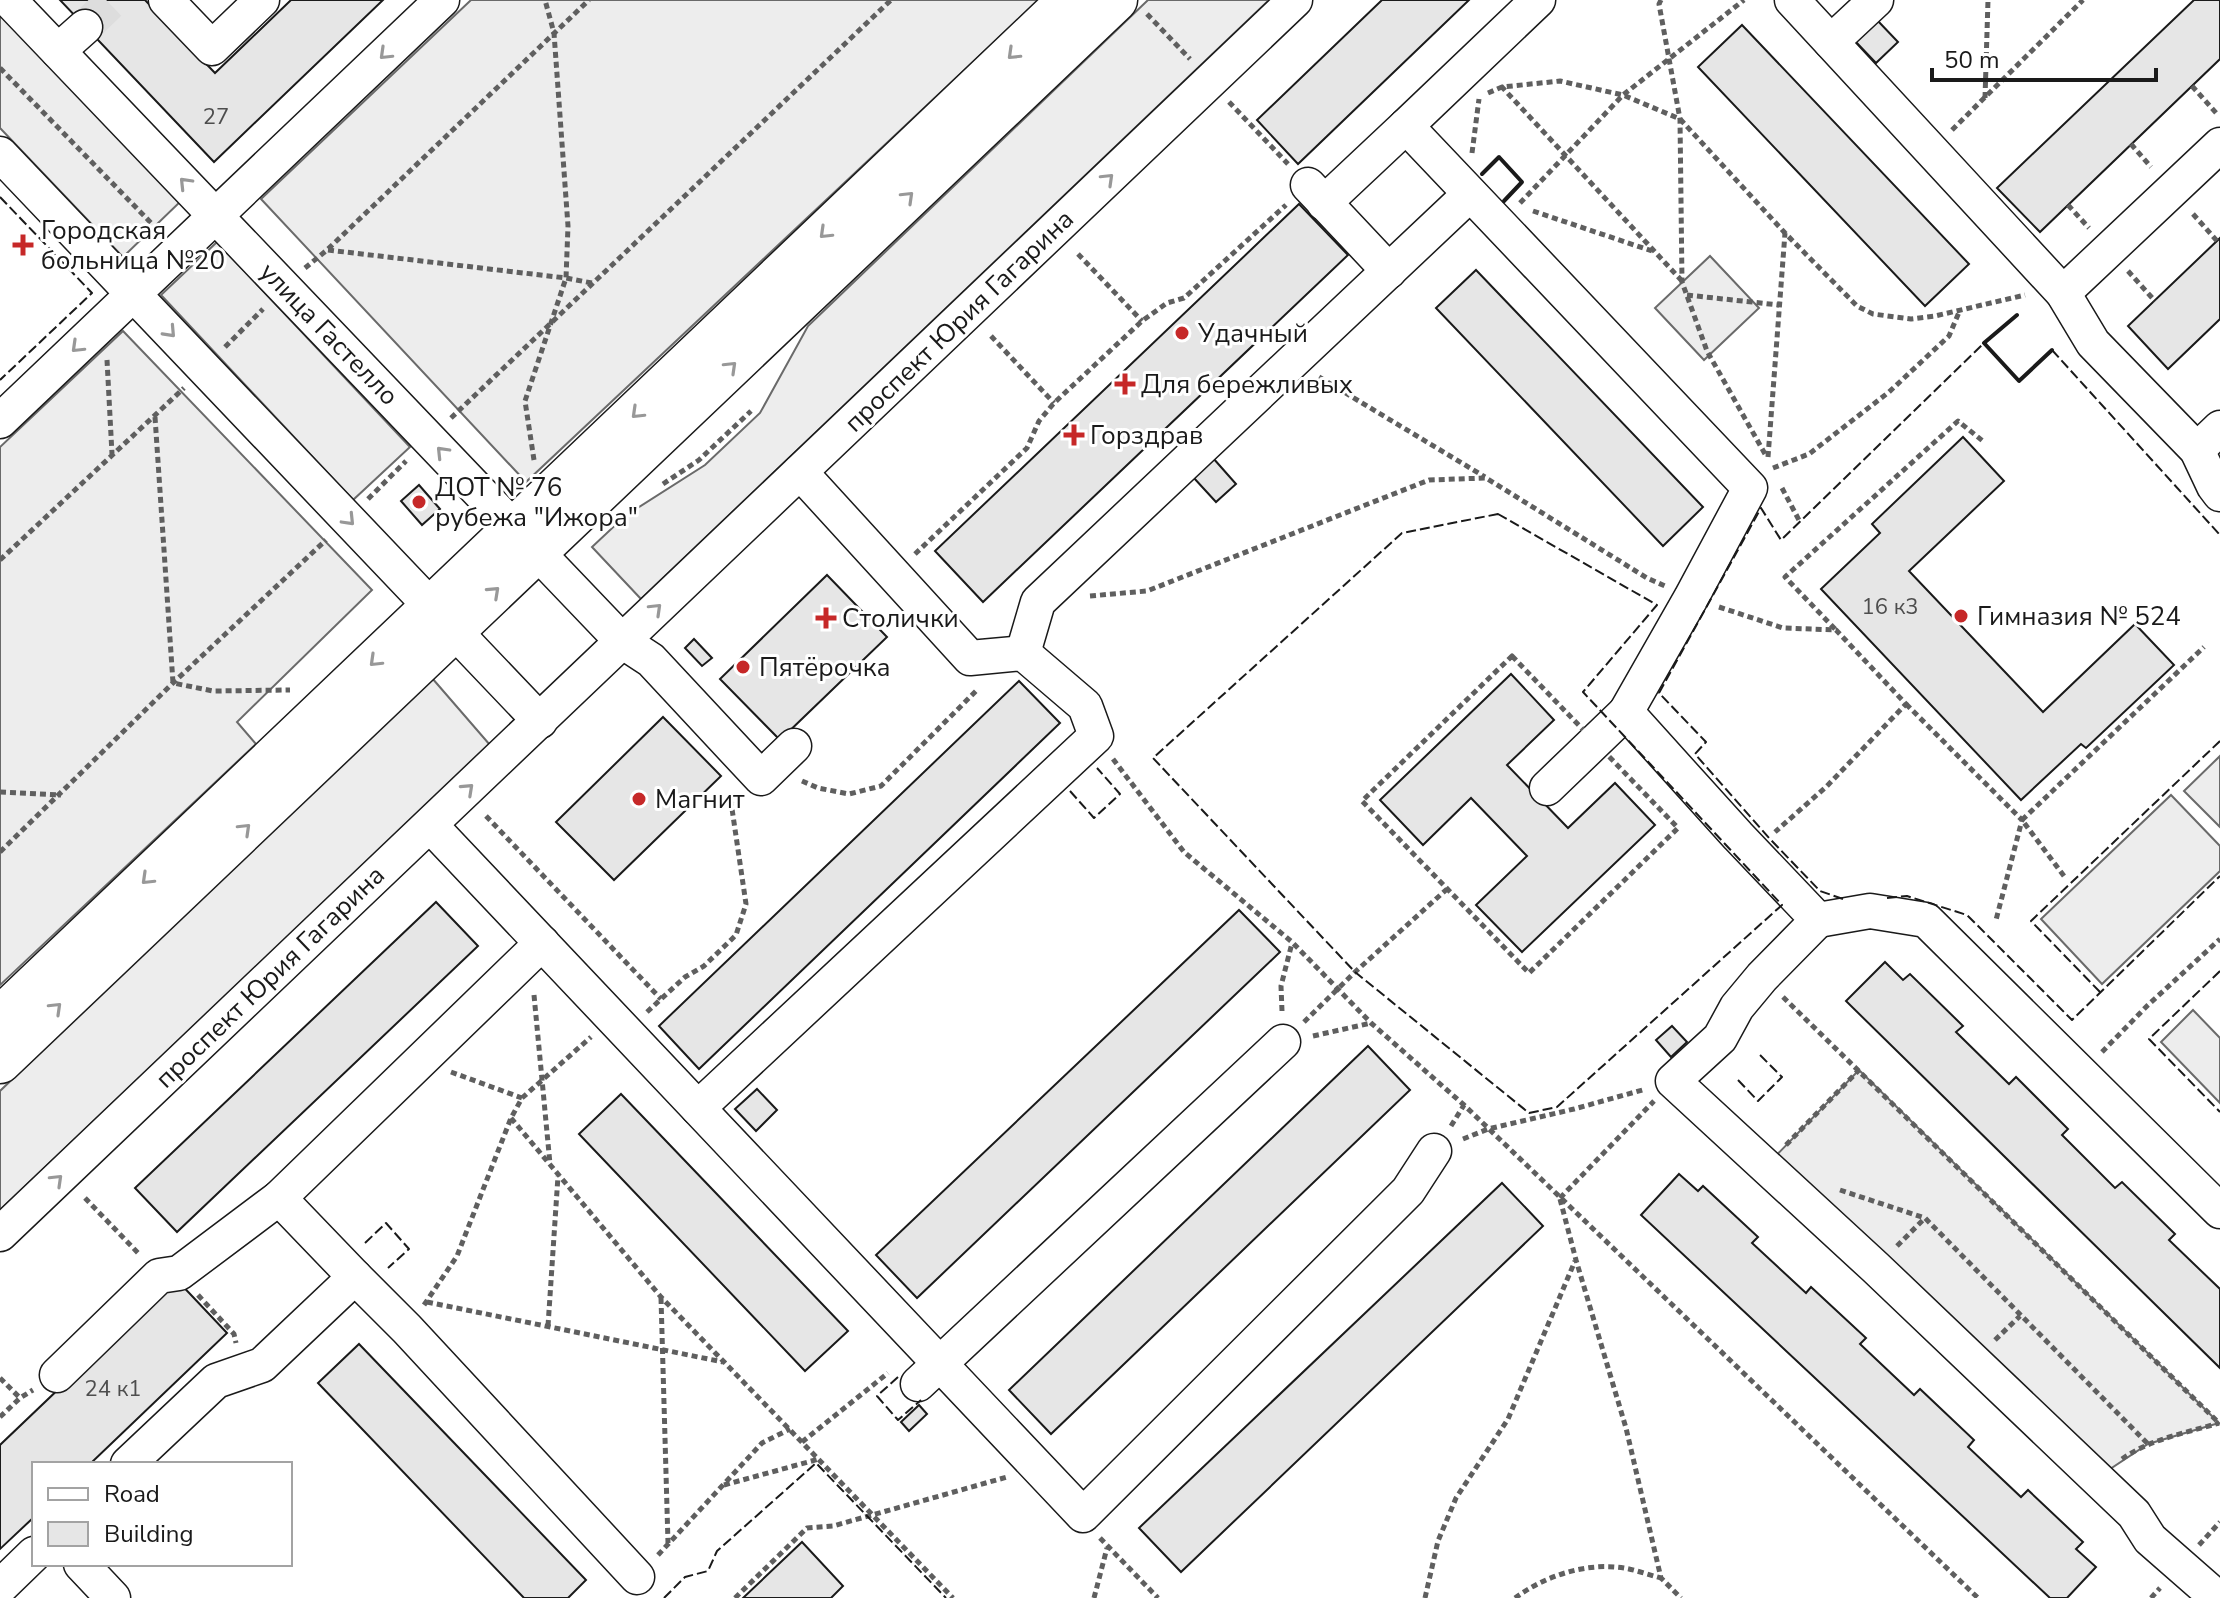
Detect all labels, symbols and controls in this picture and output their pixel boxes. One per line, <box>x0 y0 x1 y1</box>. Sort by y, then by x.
scale bar <box>1932 32 2156 82</box>
one-way arrow <box>380 44 394 59</box>
text: 50 m <box>1944 44 2000 76</box>
one-way arrow <box>1008 45 1022 59</box>
house number: 27 <box>203 102 229 132</box>
one-way arrow <box>1099 173 1113 188</box>
one-way arrow <box>179 178 194 192</box>
one-way arrow <box>899 193 914 207</box>
street label: проспект Юрия Гагарина <box>837 202 1081 440</box>
place label: Городская больница №20 <box>41 213 225 278</box>
one-way arrow <box>820 224 834 239</box>
marker: Городская больница №20 <box>12 234 34 256</box>
street label: улица Гастелло <box>252 255 406 413</box>
place label: Удачный <box>1197 316 1308 351</box>
one-way arrow <box>160 323 175 337</box>
marker: Удачный <box>1173 324 1191 342</box>
one-way arrow <box>72 338 86 353</box>
one-way arrow <box>722 361 736 376</box>
place label: Для бережливых <box>1141 367 1353 402</box>
marker: Для бережливых <box>1116 375 1134 393</box>
one-way arrow <box>631 404 646 418</box>
place label: Горздрав <box>1090 418 1203 453</box>
marker: Горздрав <box>1065 426 1083 444</box>
one-way arrow <box>436 447 451 461</box>
place label: ДОТ № 76 рубежа "Ижора" <box>435 470 638 535</box>
marker: ДОТ № 76 рубежа "Ижора" <box>410 493 428 511</box>
one-way arrow <box>340 511 354 525</box>
one-way arrow <box>485 586 499 601</box>
house number: 16 к3 <box>1862 592 1918 622</box>
place label: Гимназия № 524 <box>1977 599 2181 634</box>
place label: Столички <box>842 601 959 636</box>
one-way arrow <box>647 604 661 618</box>
marker: Гимназия № 524 <box>1952 607 1970 625</box>
marker: Столички <box>817 609 835 627</box>
place label: Пятёрочка <box>759 650 890 685</box>
one-way arrow <box>370 652 384 666</box>
marker: Пятёрочка <box>734 658 752 676</box>
place label: Магнит <box>655 782 745 817</box>
one-way arrow <box>459 783 473 798</box>
marker: Магнит <box>630 790 648 808</box>
one-way arrow <box>236 823 250 838</box>
street label: проспект Юрия Гагарина <box>148 858 392 1096</box>
one-way arrow <box>141 870 156 884</box>
one-way arrow <box>47 1003 62 1017</box>
one-way arrow <box>47 1175 62 1189</box>
house number: 24 к1 <box>85 1374 141 1404</box>
legend <box>32 1462 292 1566</box>
text: Road <box>104 1478 160 1510</box>
text: Building <box>104 1518 194 1550</box>

